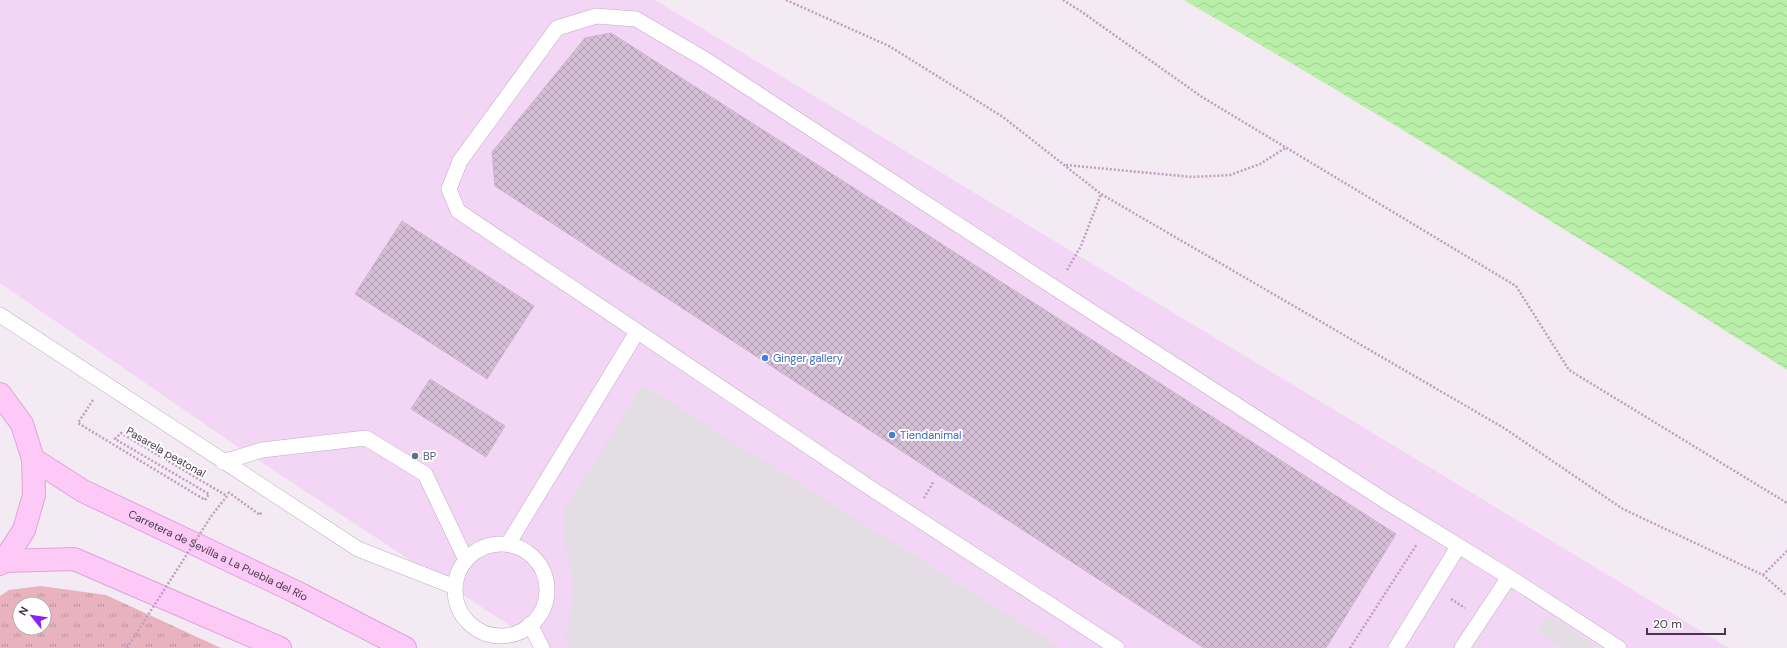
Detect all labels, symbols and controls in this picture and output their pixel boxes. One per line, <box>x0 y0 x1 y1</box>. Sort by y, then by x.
place label: Ginger gallery <box>773 351 843 365</box>
marker: Ginger gallery <box>760 353 770 363</box>
street label: Pasarela peatonal <box>124 424 208 480</box>
place label: Tiendanimal <box>900 428 961 442</box>
marker: Tiendanimal <box>887 430 897 440</box>
place label: BP <box>423 449 436 463</box>
marker: BP <box>410 451 420 461</box>
street label: Carretera de Sevilla a La Puebla del Río <box>126 507 310 604</box>
north arrow <box>12 596 52 636</box>
text: N <box>15 604 31 618</box>
scale bar <box>1647 610 1725 636</box>
text: 20 m <box>1653 616 1682 632</box>

